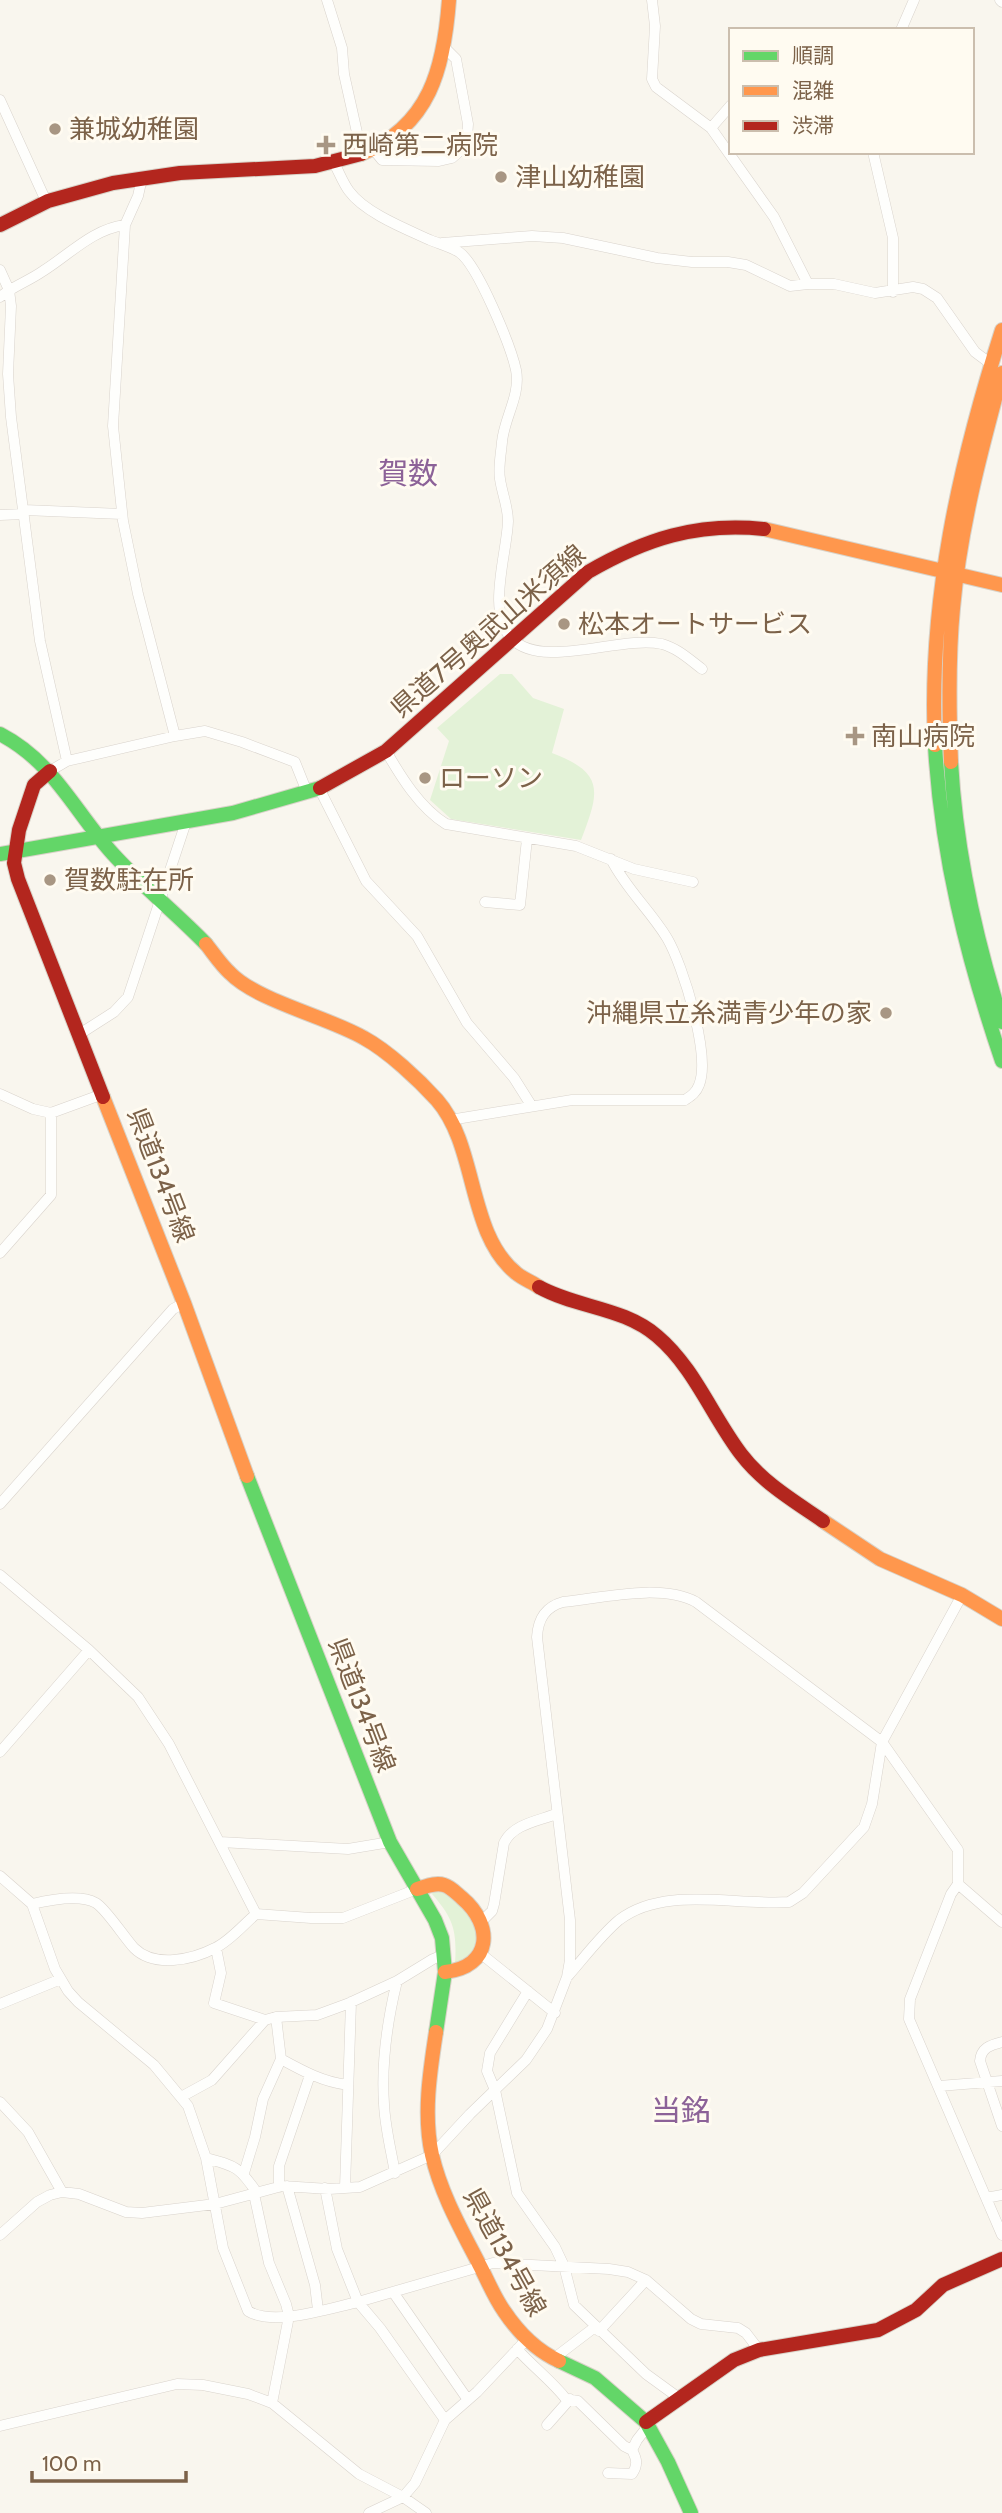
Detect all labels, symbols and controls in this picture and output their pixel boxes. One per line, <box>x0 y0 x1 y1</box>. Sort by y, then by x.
legend <box>729 28 974 154</box>
text: 順調 <box>792 43 834 68</box>
text: 混雑 <box>792 78 834 103</box>
place label: 兼城幼稚園 <box>69 113 199 145</box>
text: 渋滞 <box>792 113 834 138</box>
marker: 兼城幼稚園 <box>47 121 63 137</box>
place label: 西崎第二病院 <box>342 129 498 161</box>
marker: 西崎第二病院 <box>316 135 336 155</box>
place label: 津山幼稚園 <box>515 161 645 193</box>
marker: 津山幼稚園 <box>493 169 509 185</box>
district label: 賀数 <box>378 455 438 492</box>
street label: 県道7号奥武山米須線 <box>384 538 592 724</box>
place label: 松本オートサービス <box>578 608 812 640</box>
marker: 松本オートサービス <box>556 616 572 632</box>
place label: 南山病院 <box>871 720 975 752</box>
marker: 南山病院 <box>845 726 865 746</box>
place label: ローソン <box>439 762 543 794</box>
marker: ローソン <box>417 770 433 786</box>
place label: 賀数駐在所 <box>64 864 194 896</box>
marker: 賀数駐在所 <box>42 872 58 888</box>
place label: 沖縄県立糸満青少年の家 <box>586 997 872 1029</box>
marker: 沖縄県立糸満青少年の家 <box>878 1005 894 1021</box>
street label: 県道134号線 <box>121 1103 201 1247</box>
street label: 県道134号線 <box>322 1633 402 1777</box>
district label: 当銘 <box>651 2092 711 2129</box>
street label: 県道134号線 <box>457 2182 553 2322</box>
scale bar <box>32 2440 186 2484</box>
text: 100 m <box>42 2451 101 2476</box>

